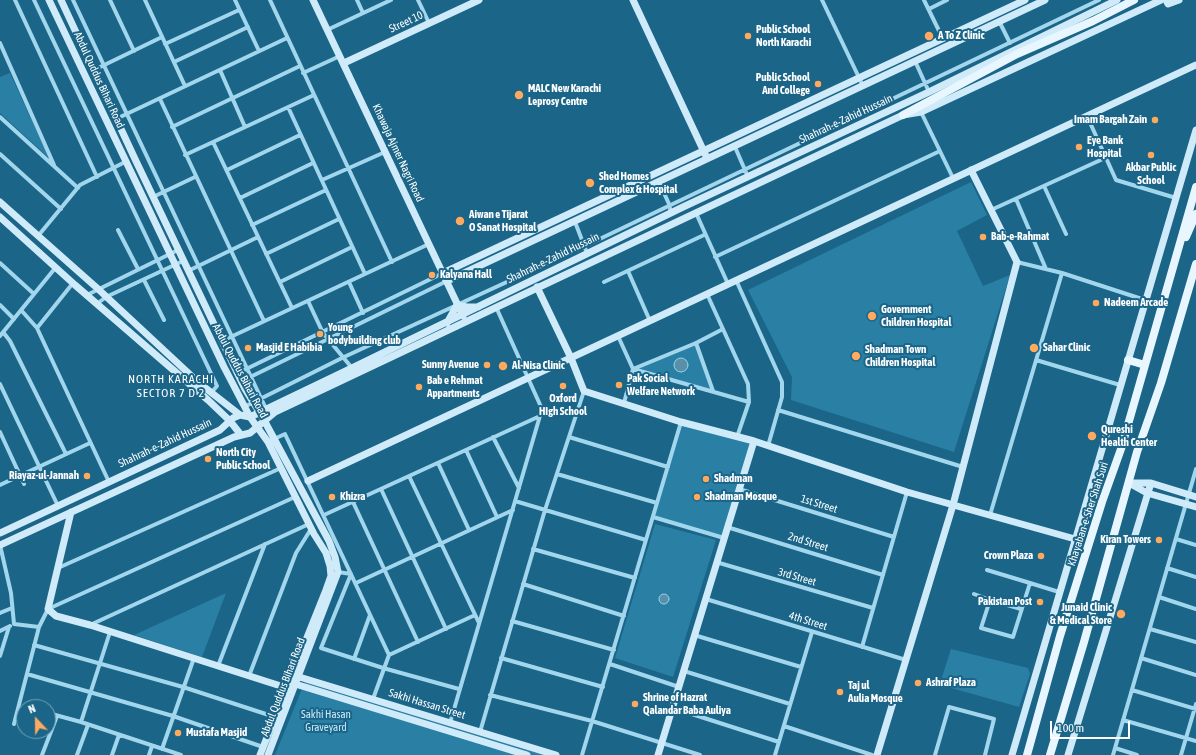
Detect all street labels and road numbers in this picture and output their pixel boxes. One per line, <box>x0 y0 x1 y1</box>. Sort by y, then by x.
street label: Street 10 <box>387 8 425 36</box>
street label: Abdul Quddus Bihari Road <box>71 30 127 130</box>
street label: Shahrah-e-Zahid Hussain <box>797 92 895 146</box>
street label: Khawaja Ajmer Nagri Road <box>369 102 427 204</box>
street label: Shahrah-e-Zahid Hussain <box>505 230 601 286</box>
street label: Abdul Quddus Bihari Road <box>210 322 270 420</box>
street label: Shahrah-e-Zahid Hussain <box>116 416 214 470</box>
street label: Khayaban-e-Sher Shah Suri <box>1065 460 1111 568</box>
street label: 1st Street <box>799 492 839 516</box>
street label: 2nd Street <box>786 530 830 554</box>
street label: 3rd Street <box>776 565 818 589</box>
street label: 4th Street <box>787 609 829 633</box>
street label: Abdul Quddus Bihari Road <box>258 636 308 738</box>
street label: Sakhi Hassan Street <box>387 686 467 722</box>

